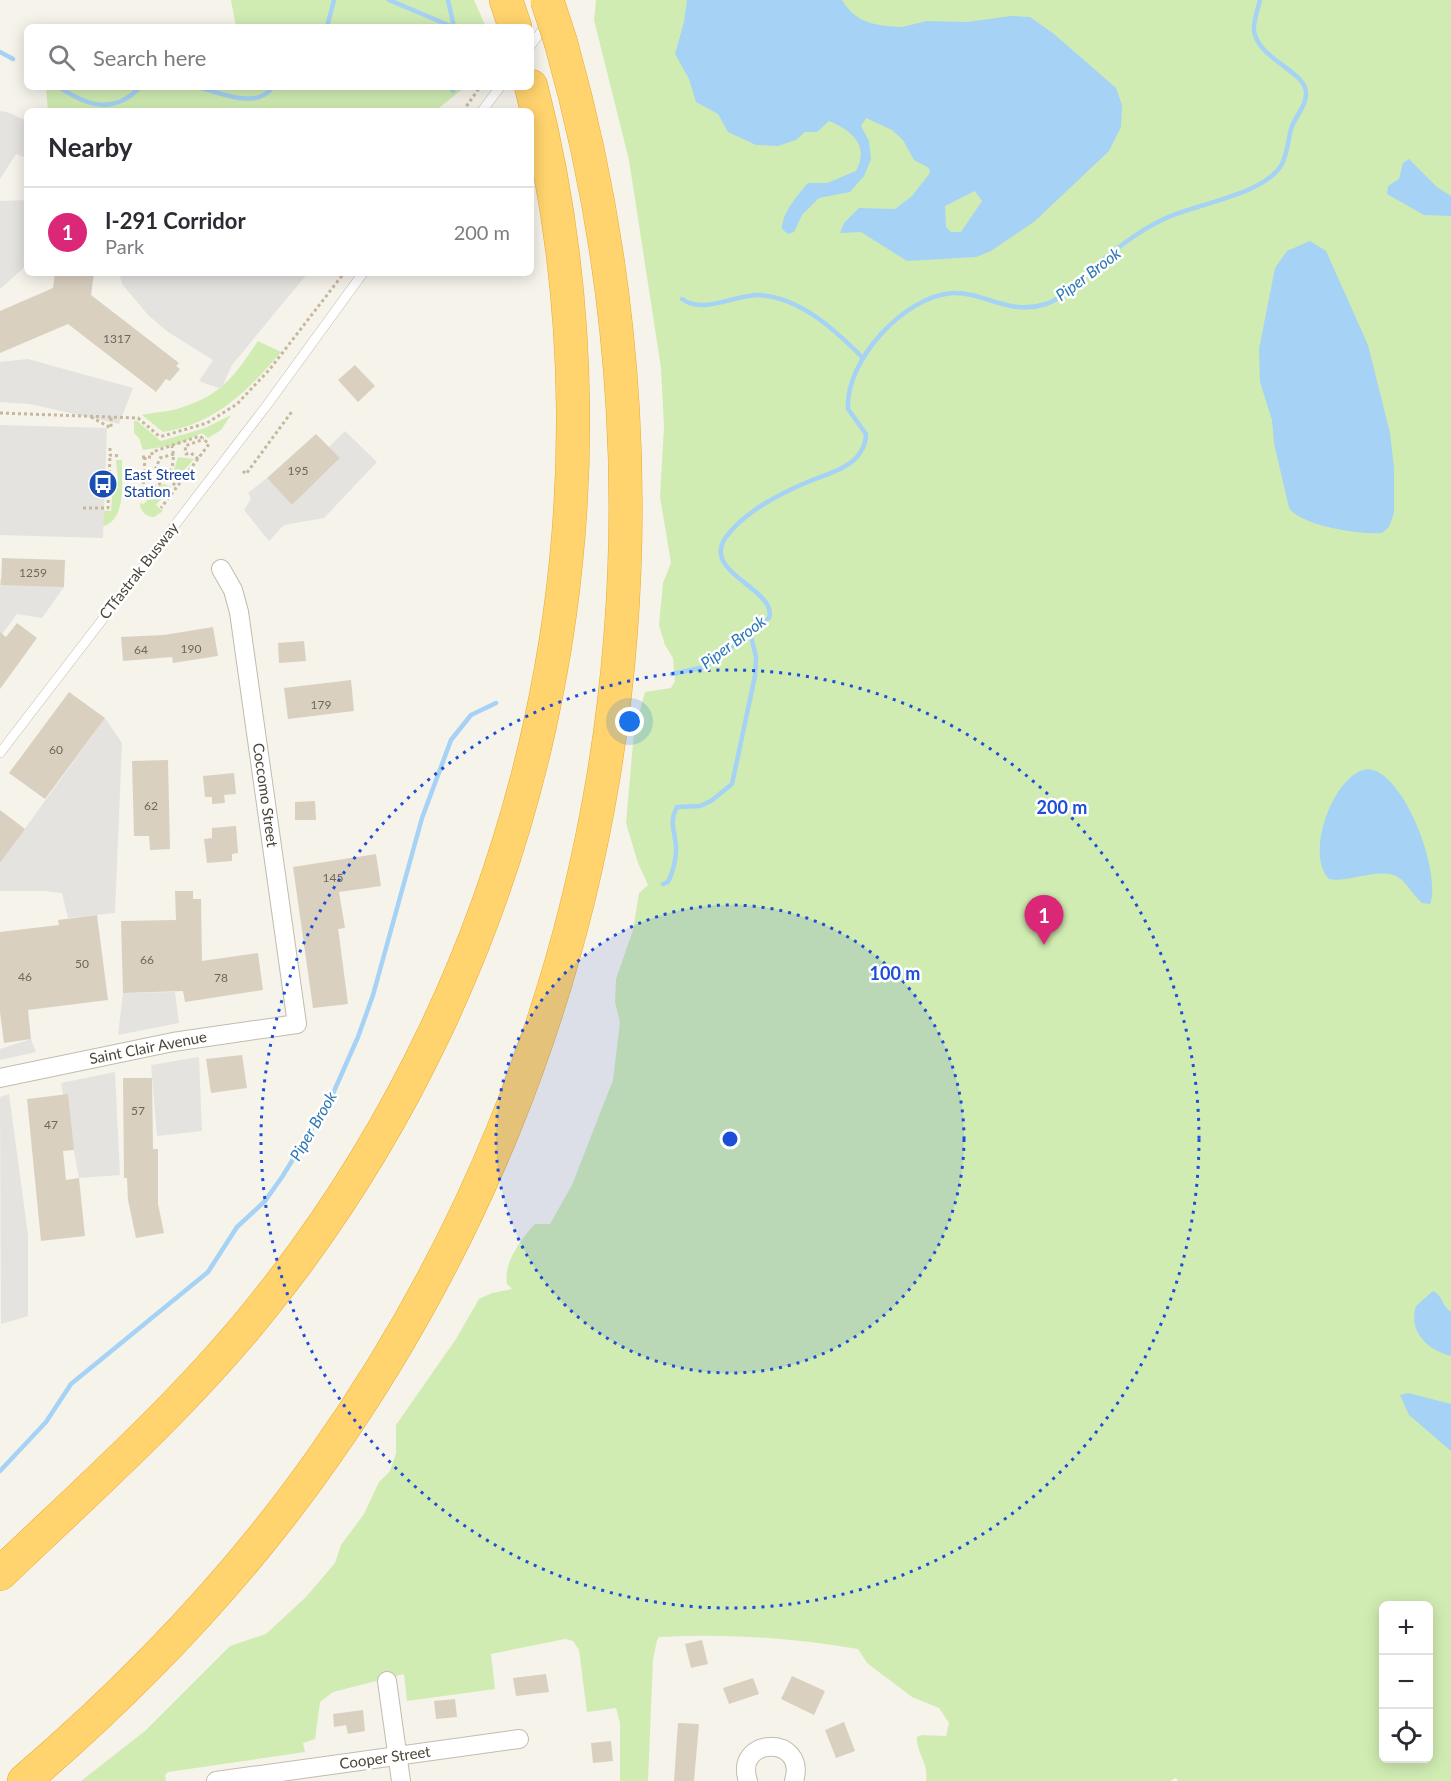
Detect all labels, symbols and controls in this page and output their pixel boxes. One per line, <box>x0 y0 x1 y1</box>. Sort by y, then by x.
search box <box>24 24 534 90</box>
icon: search <box>45 41 78 74</box>
text: Search here <box>93 44 206 71</box>
text: Nearby <box>48 131 133 163</box>
text: I-291 Corridor <box>105 207 246 234</box>
text: 1 <box>62 220 73 244</box>
text: 200 m <box>454 220 510 244</box>
text: Park <box>105 234 144 258</box>
water label: Piper Brook <box>1051 243 1124 304</box>
house number: 1317 <box>103 331 131 346</box>
house number: 195 <box>288 463 308 478</box>
place label: East Street Station <box>124 465 196 500</box>
bus stop icon: East Street Station <box>87 468 119 500</box>
street label: CTfastrak Busway <box>95 518 182 622</box>
house number: 1259 <box>19 565 47 580</box>
water label: Piper Brook <box>696 611 769 672</box>
house number: 190 <box>181 641 201 656</box>
house number: 64 <box>134 642 148 657</box>
house number: 179 <box>311 697 331 712</box>
your location <box>615 707 644 736</box>
house number: 60 <box>49 742 63 757</box>
street label: Coccomo Street <box>250 742 282 849</box>
text: 200 m <box>1037 796 1087 818</box>
house number: 62 <box>144 798 158 813</box>
house number: 145 <box>323 870 343 885</box>
pin: 1 <box>1024 896 1064 945</box>
house number: 66 <box>140 952 154 967</box>
house number: 50 <box>75 956 89 971</box>
text: 100 m <box>870 962 920 984</box>
house number: 46 <box>18 969 32 984</box>
house number: 78 <box>214 970 228 985</box>
street label: Saint Clair Avenue <box>88 1027 208 1067</box>
water label: Piper Brook <box>285 1088 340 1164</box>
house number: 57 <box>131 1103 145 1118</box>
house number: 47 <box>44 1117 58 1132</box>
centre of rings <box>720 1129 740 1149</box>
map controls <box>1379 1601 1433 1763</box>
button: + <box>1379 1601 1433 1655</box>
button: − <box>1379 1655 1433 1709</box>
button: locate <box>1379 1709 1433 1763</box>
street label: Cooper Street <box>338 1742 432 1772</box>

